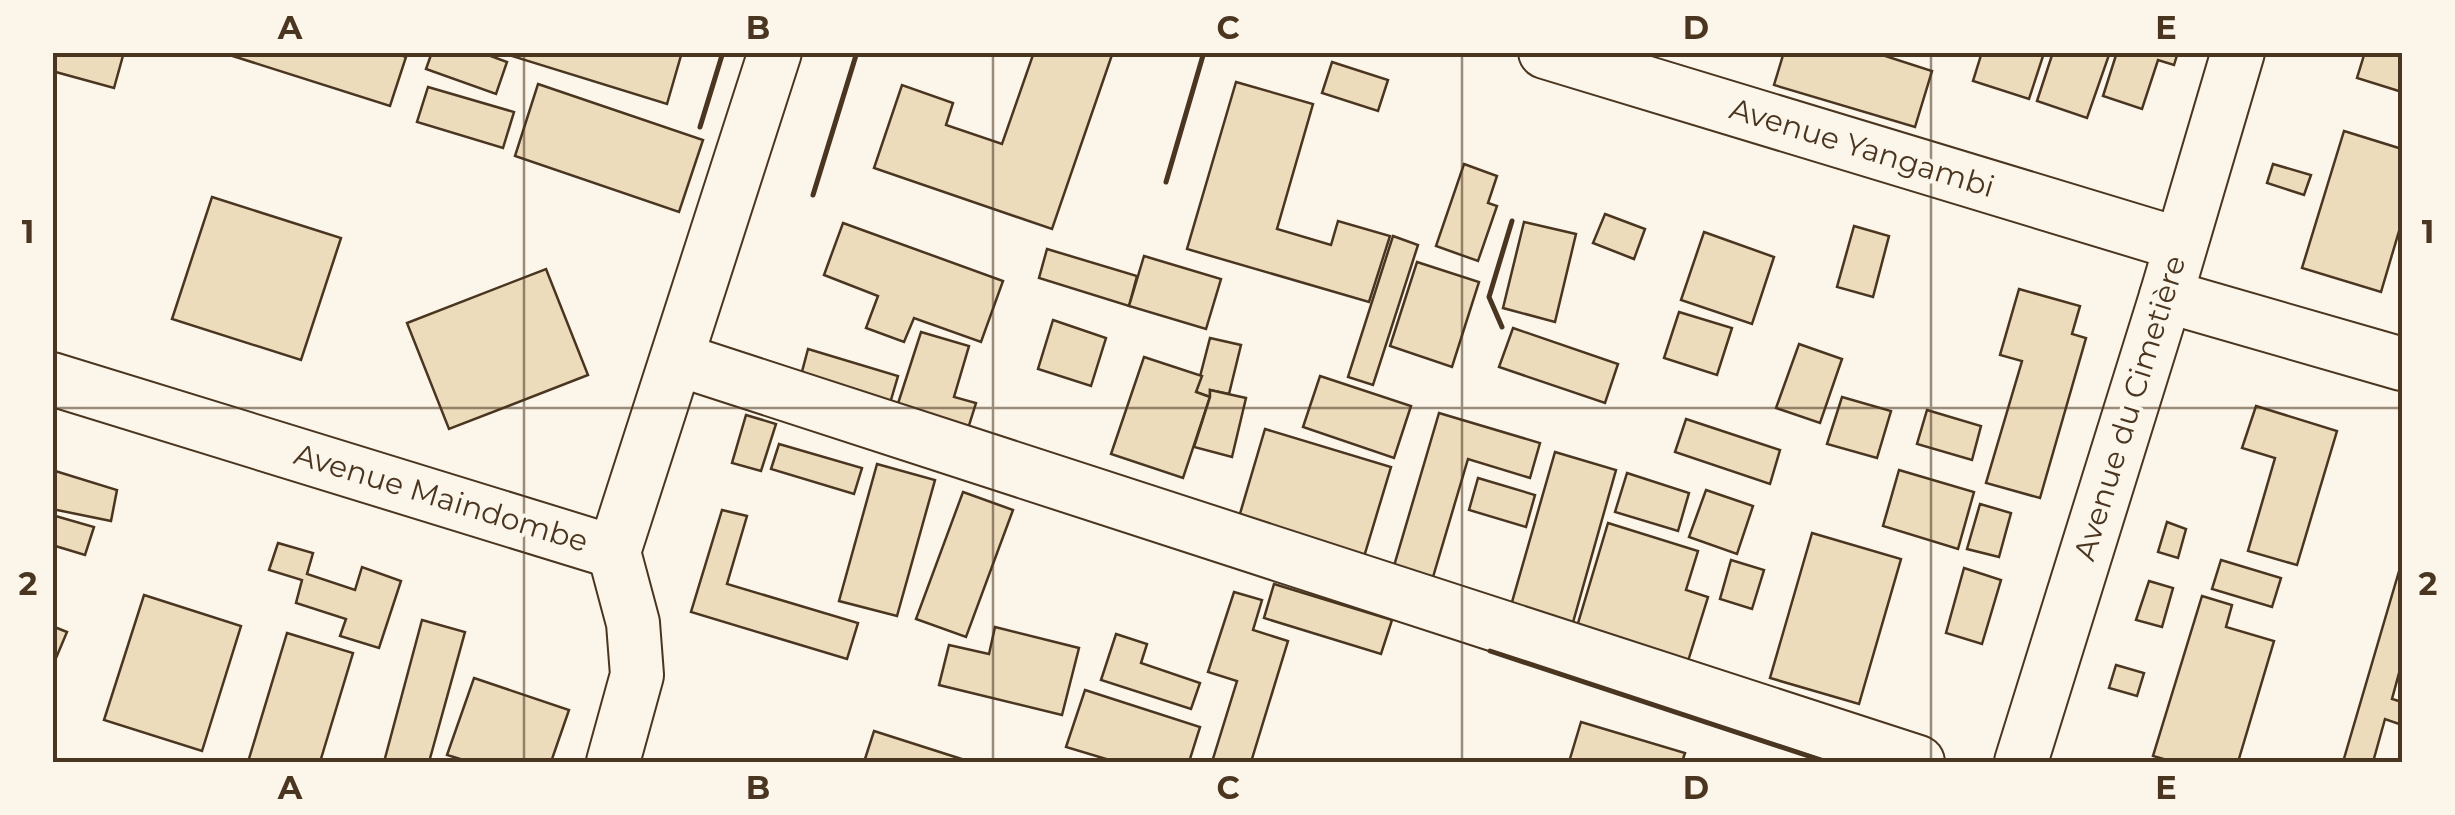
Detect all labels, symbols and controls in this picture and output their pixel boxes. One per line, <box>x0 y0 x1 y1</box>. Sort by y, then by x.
text: A <box>277 8 303 47</box>
text: B <box>746 8 770 47</box>
text: C <box>1216 8 1240 47</box>
text: D <box>1683 8 1709 47</box>
text: E <box>2155 8 2177 47</box>
street label: Avenue Yangambi <box>1725 90 1999 205</box>
text: 1 <box>22 212 34 251</box>
text: 1 <box>2422 212 2434 251</box>
street label: Avenue du Cimetière <box>2066 251 2194 565</box>
street label: Avenue Maindombe <box>290 435 592 560</box>
text: 2 <box>19 564 37 603</box>
text: 2 <box>2419 564 2437 603</box>
text: A <box>277 768 303 807</box>
text: B <box>746 768 770 807</box>
text: C <box>1216 768 1240 807</box>
text: D <box>1683 768 1709 807</box>
text: E <box>2155 768 2177 807</box>

